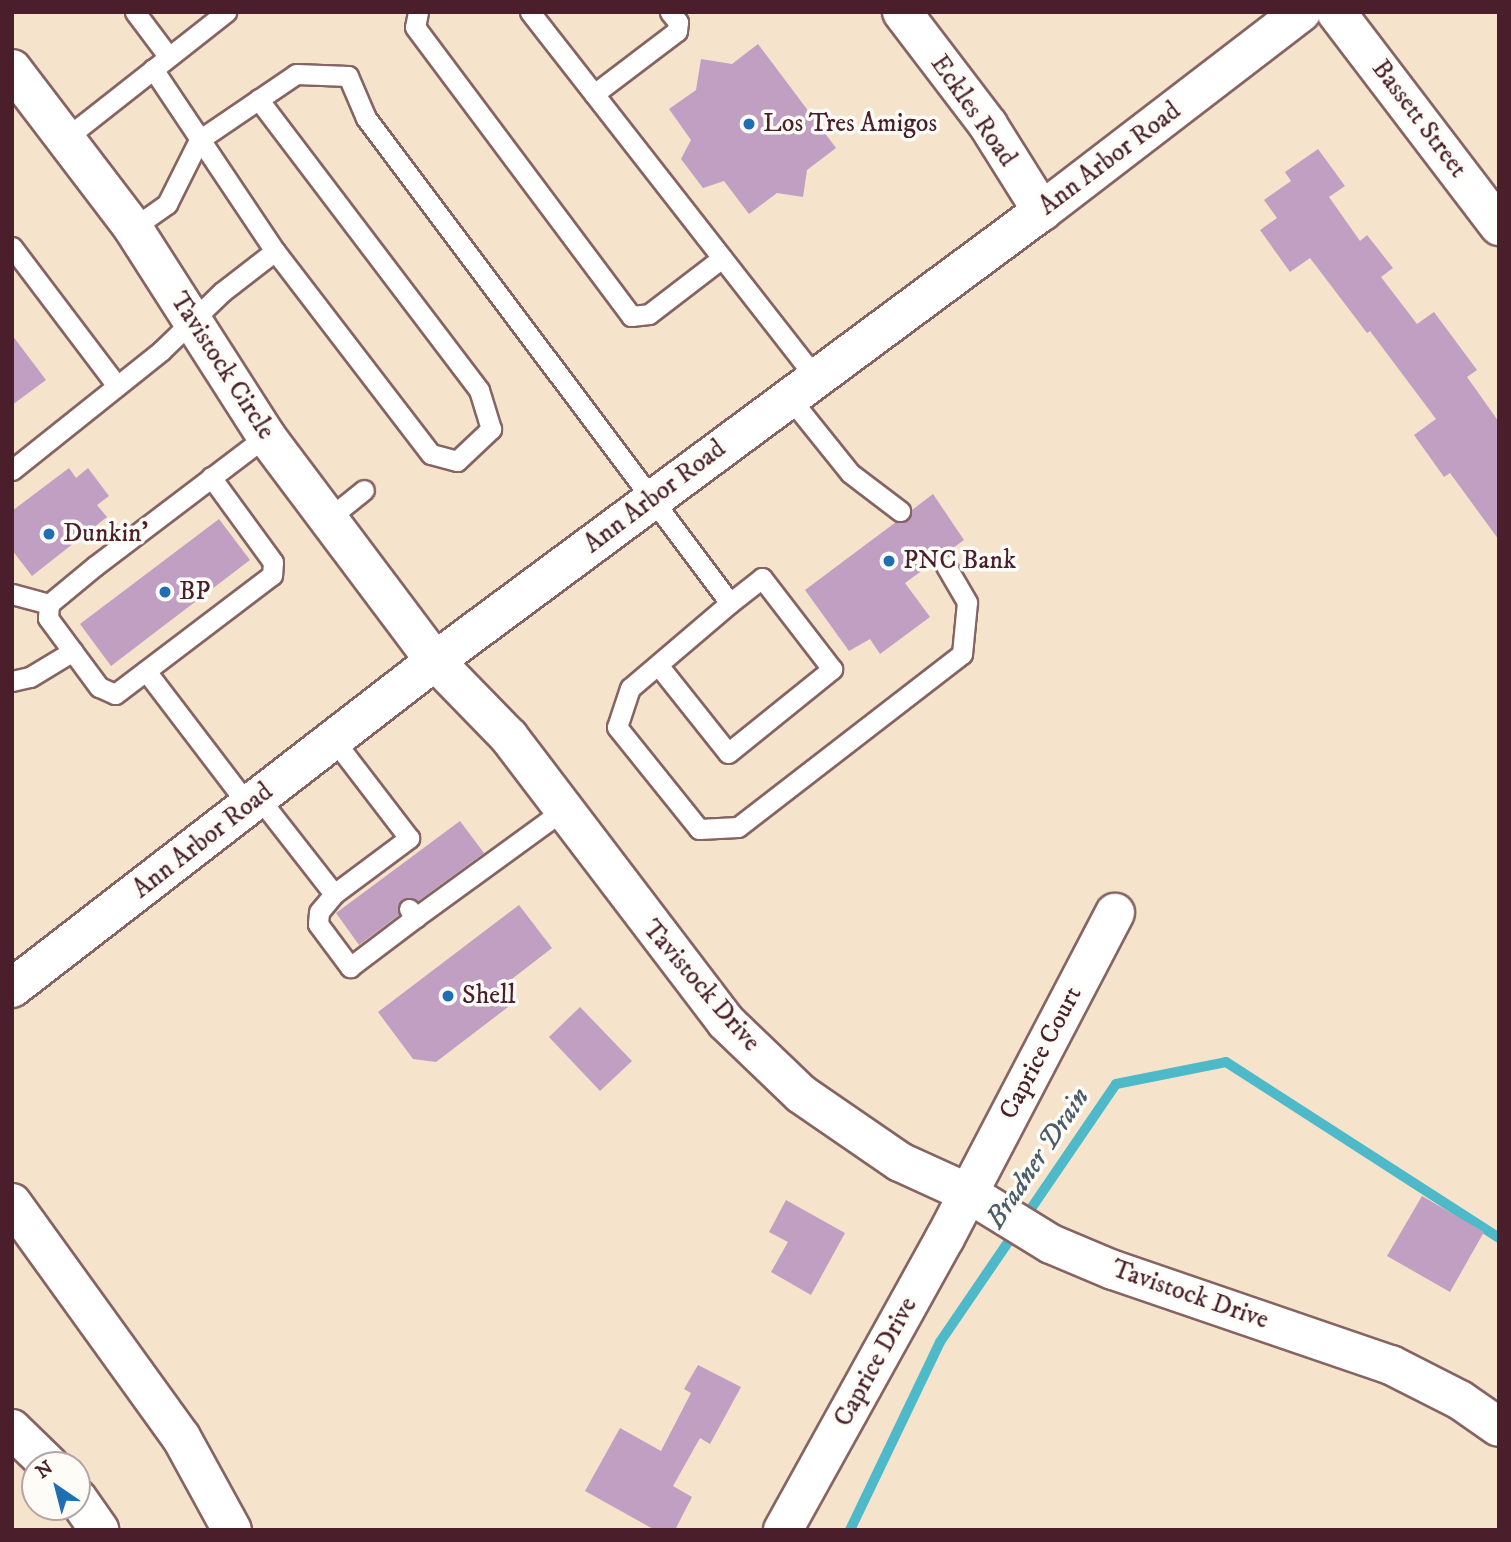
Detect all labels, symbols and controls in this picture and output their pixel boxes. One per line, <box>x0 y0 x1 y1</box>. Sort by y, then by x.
street label: Eckles Road <box>923 49 1023 173</box>
street label: Bassett Street <box>1365 54 1473 184</box>
street label: Ann Arbor Road <box>1033 96 1187 222</box>
place label: Los Tres Amigos <box>763 108 937 140</box>
marker: Los Tres Amigos <box>741 116 757 132</box>
street label: Tavistock Circle <box>163 287 281 445</box>
street label: Ann Arbor Road <box>578 434 732 560</box>
place label: Dunkin' <box>63 518 148 550</box>
marker: Dunkin' <box>41 526 57 542</box>
place label: PNC Bank <box>903 545 1016 577</box>
marker: PNC Bank <box>881 553 897 569</box>
place label: BP <box>179 576 210 608</box>
marker: BP <box>157 584 173 600</box>
street label: Ann Arbor Road <box>127 777 279 905</box>
street label: Tavistock Drive <box>636 914 766 1058</box>
place label: Shell <box>462 980 516 1012</box>
street label: Caprice Court <box>993 981 1089 1125</box>
marker: Shell <box>440 988 456 1004</box>
water label: Bradner Drain <box>979 1082 1097 1234</box>
street label: Tavistock Drive <box>1108 1254 1272 1336</box>
street label: Caprice Drive <box>828 1292 924 1432</box>
north arrow <box>21 1451 91 1521</box>
text: N <box>32 1456 58 1484</box>

